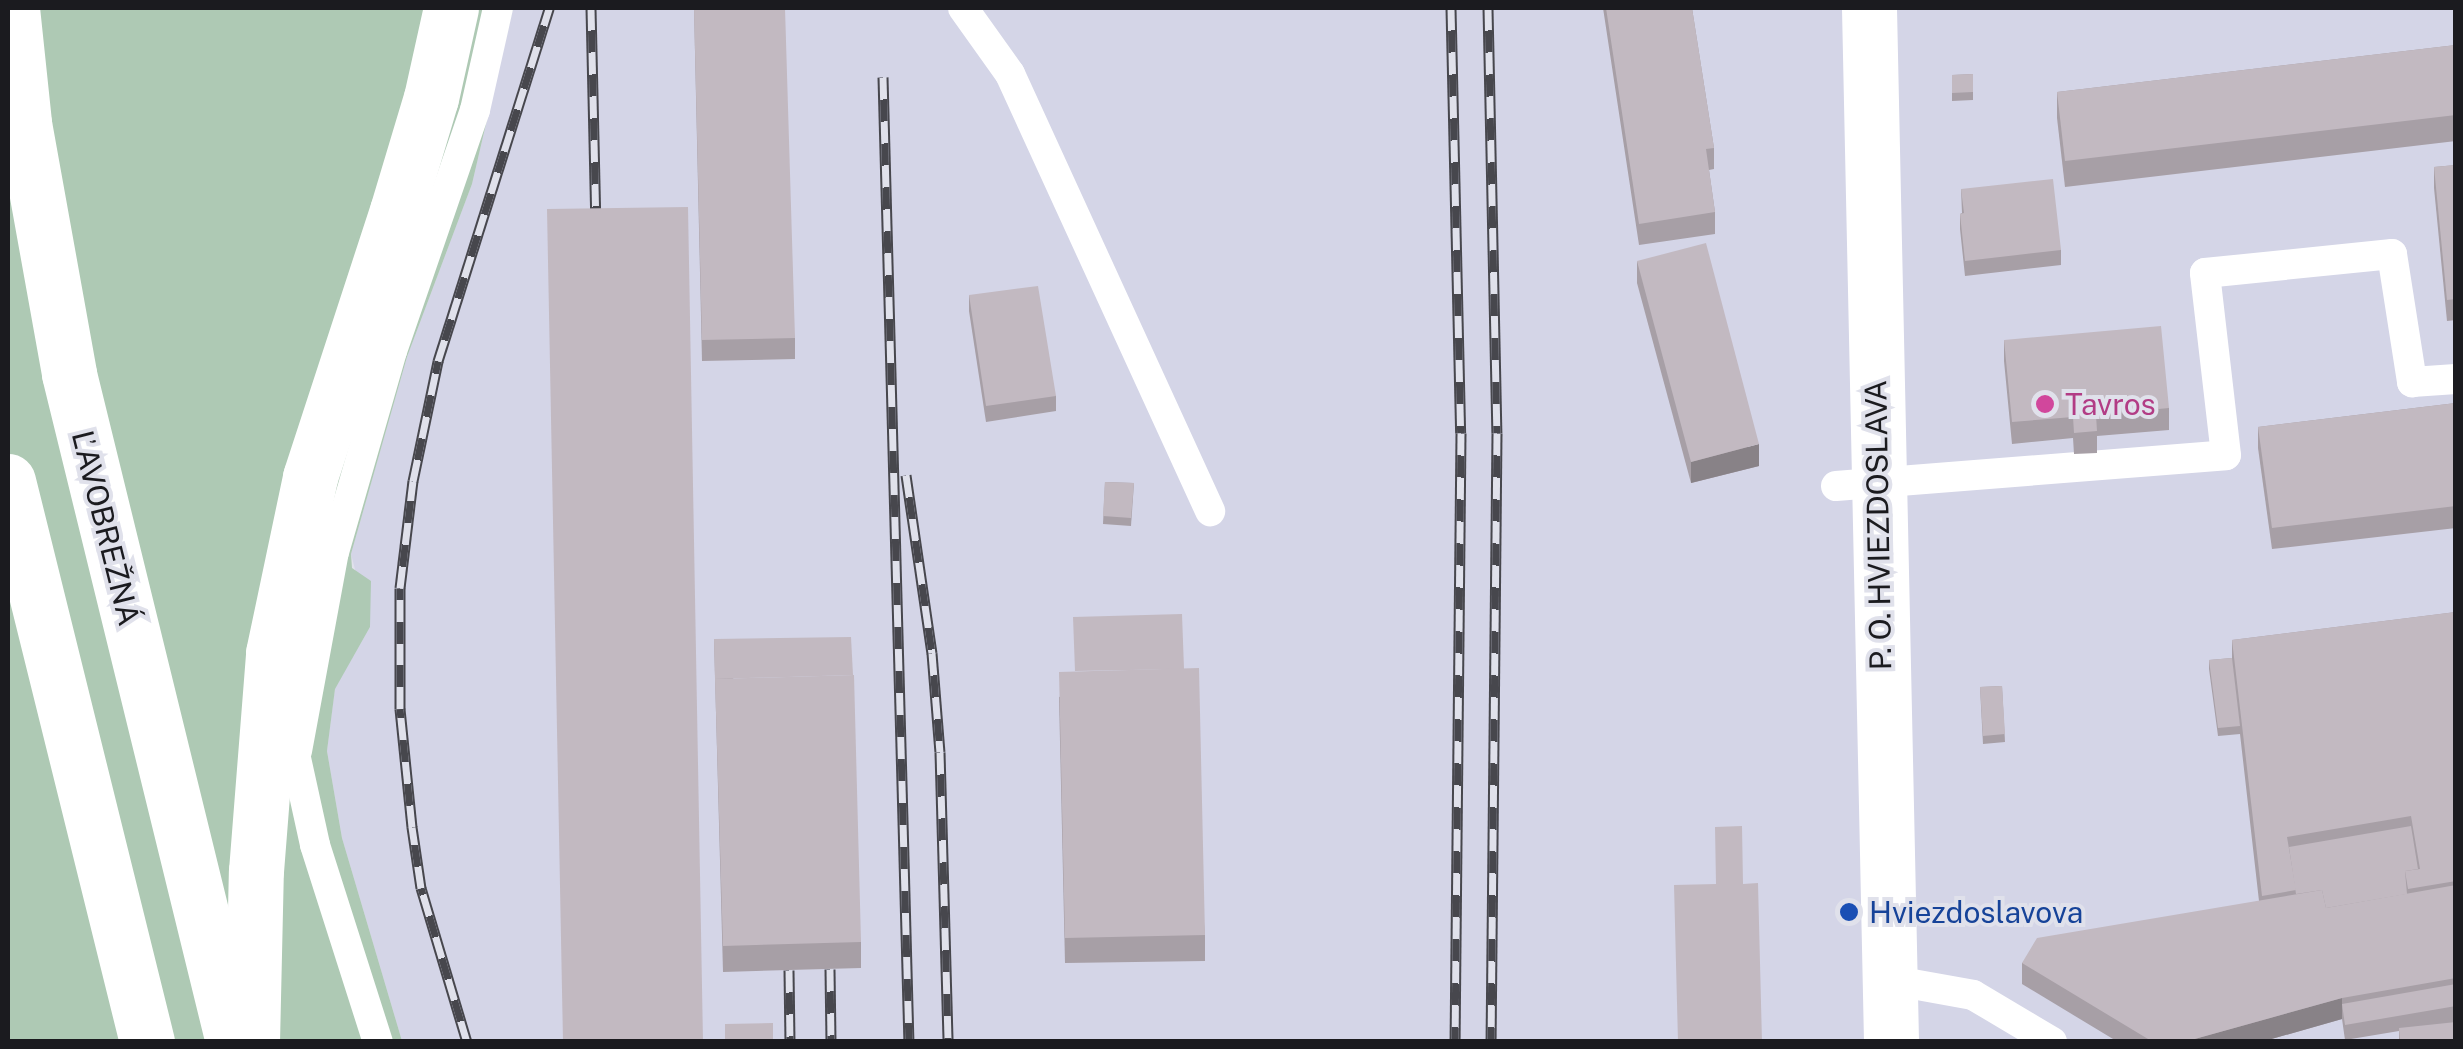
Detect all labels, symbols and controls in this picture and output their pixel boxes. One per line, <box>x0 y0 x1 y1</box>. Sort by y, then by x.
street label: P. O. HVIEZDOSLAVA <box>1857 379 1899 671</box>
place label: Tavros <box>2065 386 2156 422</box>
marker: Tavros <box>2034 393 2056 415</box>
street label: ĽAVOBREŽNÁ <box>64 427 148 629</box>
place label: Hviezdoslavova <box>1869 894 2083 930</box>
marker: Hviezdoslavova <box>1838 901 1860 923</box>

